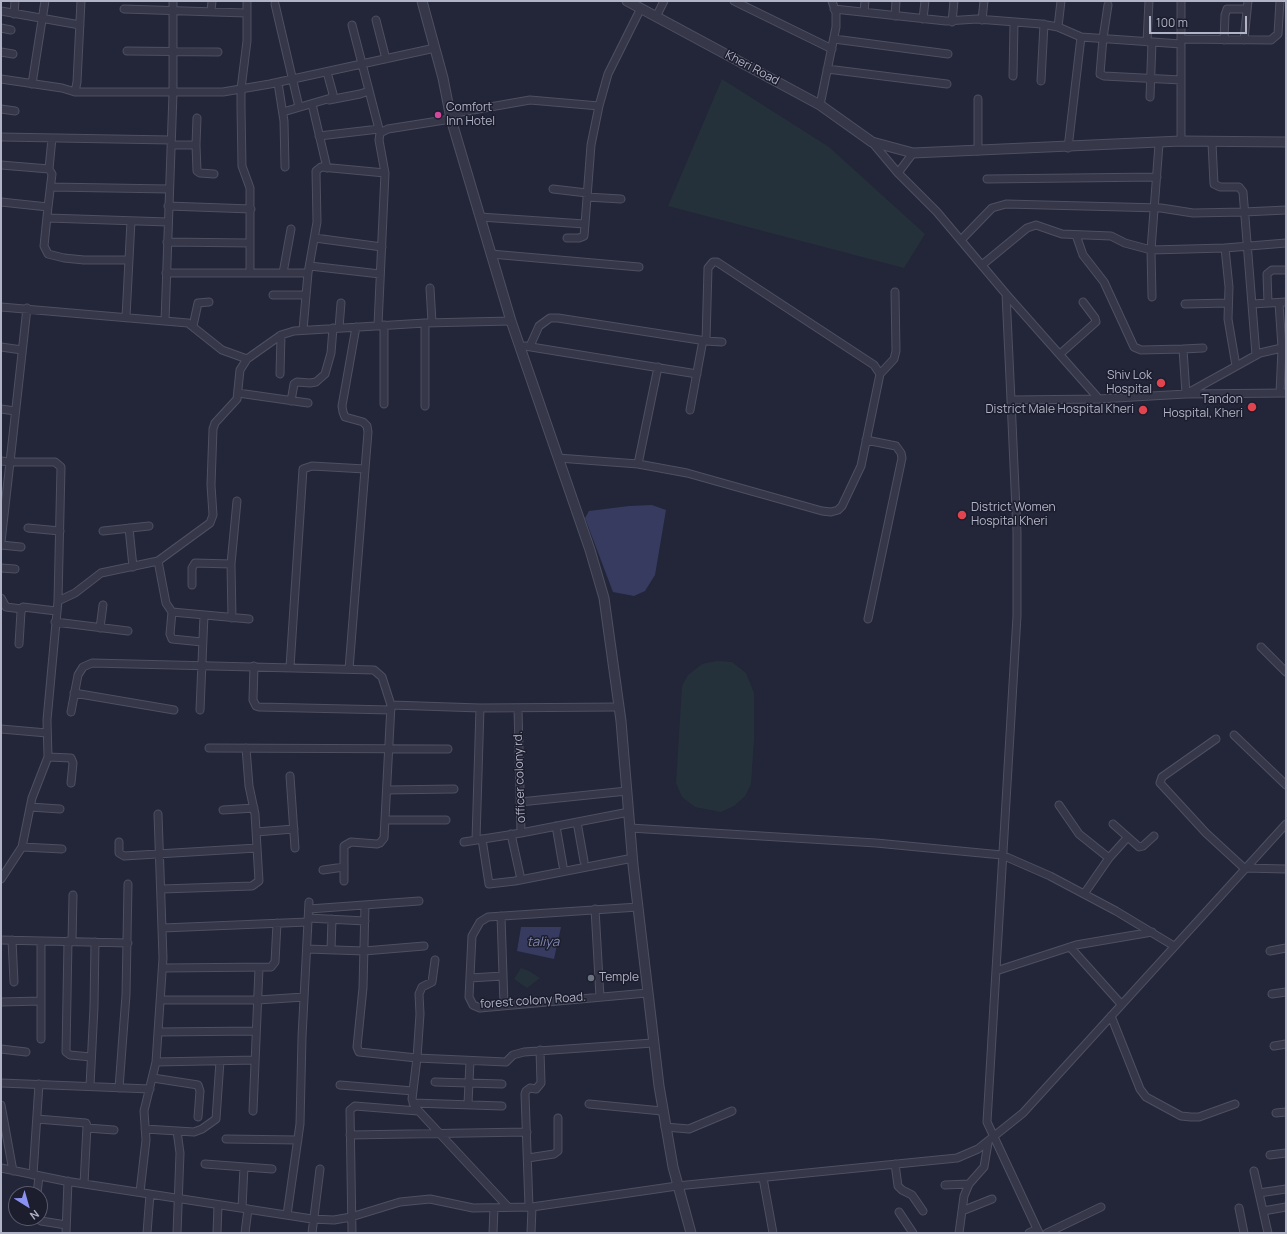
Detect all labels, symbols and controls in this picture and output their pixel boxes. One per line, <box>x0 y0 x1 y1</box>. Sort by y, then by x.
scale bar <box>1151 8 1249 34</box>
text: 100 m <box>1156 14 1188 31</box>
street label: Kheri Road <box>722 48 782 88</box>
place label: Comfort Inn Hotel <box>446 101 495 129</box>
marker: Comfort Inn Hotel <box>433 110 443 120</box>
place label: Shiv Lok Hospital <box>1106 369 1152 397</box>
marker: Shiv Lok Hospital <box>1155 377 1167 389</box>
place label: Tandon Hospital, Kheri <box>1163 393 1243 421</box>
marker: Tandon Hospital, Kheri <box>1246 401 1258 413</box>
place label: District Male Hospital Kheri <box>986 403 1134 417</box>
marker: District Male Hospital Kheri <box>1137 404 1149 416</box>
place label: District Women Hospital Kheri <box>971 501 1056 529</box>
marker: District Women Hospital Kheri <box>956 509 968 521</box>
street label: officer colony rd. <box>511 731 529 823</box>
water label: taliya <box>527 934 559 950</box>
place label: Temple <box>599 971 639 985</box>
marker: Temple <box>586 973 596 983</box>
street label: forest colony Road. <box>479 990 587 1012</box>
north arrow <box>8 1186 48 1226</box>
text: N <box>27 1207 43 1224</box>

